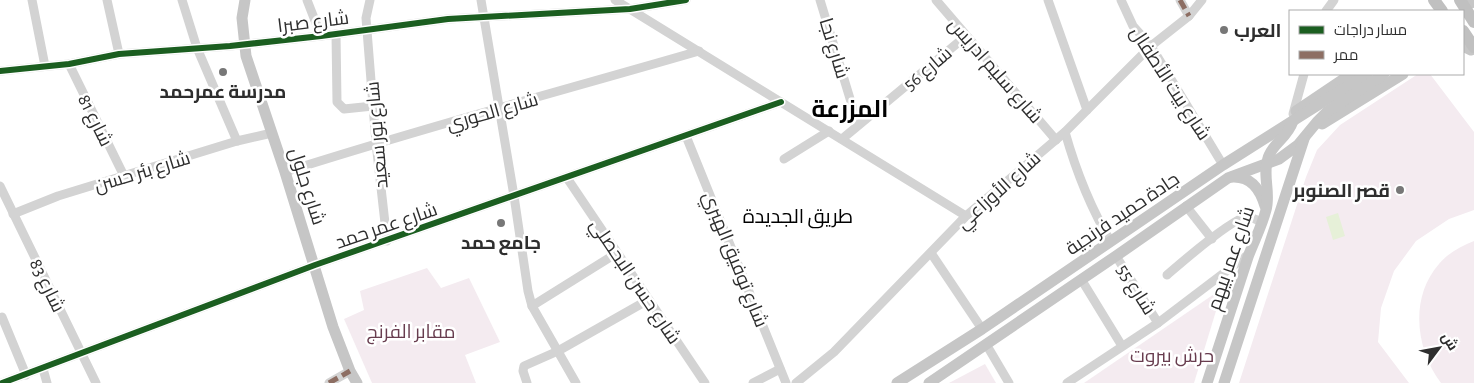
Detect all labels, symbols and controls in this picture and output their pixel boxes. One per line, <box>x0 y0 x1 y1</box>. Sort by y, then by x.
street label: شارع صبرا <box>276 8 350 39</box>
legend <box>1289 10 1464 75</box>
street label: شارع سليم ادريس <box>942 14 1046 129</box>
street label: شارع نجا <box>813 16 853 82</box>
place label: العرب <box>1234 22 1281 42</box>
street label: شارع بيت الأطفال <box>1124 23 1214 146</box>
text: مسار دراجات <box>1334 23 1407 39</box>
marker: العرب <box>1218 24 1230 36</box>
street label: شارع 56 <box>899 43 958 97</box>
text: ممر <box>1333 48 1358 64</box>
marker: مدرسة عمرحمد <box>217 66 229 78</box>
street label: شارع بور سعيد <box>362 80 395 189</box>
place label: مدرسة عمرحمد <box>160 83 286 103</box>
street label: شارع الحوري <box>444 89 542 138</box>
street label: شارع 81 <box>71 91 116 151</box>
district label: المزرعة <box>812 98 889 123</box>
street label: شارع جلول <box>282 145 329 228</box>
street label: شارع بئر حسن <box>92 148 194 199</box>
street label: شارع الأوزاعي <box>953 148 1047 237</box>
street label: جادة حميد فرنجية <box>1063 169 1183 260</box>
place label: قصر الصنوبر <box>1292 182 1390 202</box>
marker: قصر الصنوبر <box>1394 184 1406 196</box>
street label: شارع توفيق الهبري <box>695 189 771 332</box>
street label: شارع عمر حمد <box>333 199 441 256</box>
street label: شارع عمر بيهم <box>1204 204 1261 314</box>
district label: طريق الجديدة <box>743 207 853 229</box>
street label: شارع حسن البحصلي <box>583 215 684 350</box>
marker: جامع حمد <box>495 217 507 229</box>
place label: جامع حمد <box>461 234 541 256</box>
street label: شارع 83 <box>23 256 69 317</box>
street label: شارع 55 <box>1110 261 1159 320</box>
park label: مقابر الفرنج <box>366 323 456 345</box>
north arrow <box>1414 323 1464 373</box>
text: ش <box>1438 329 1462 354</box>
park label: حرش بيروت <box>1130 346 1214 367</box>

